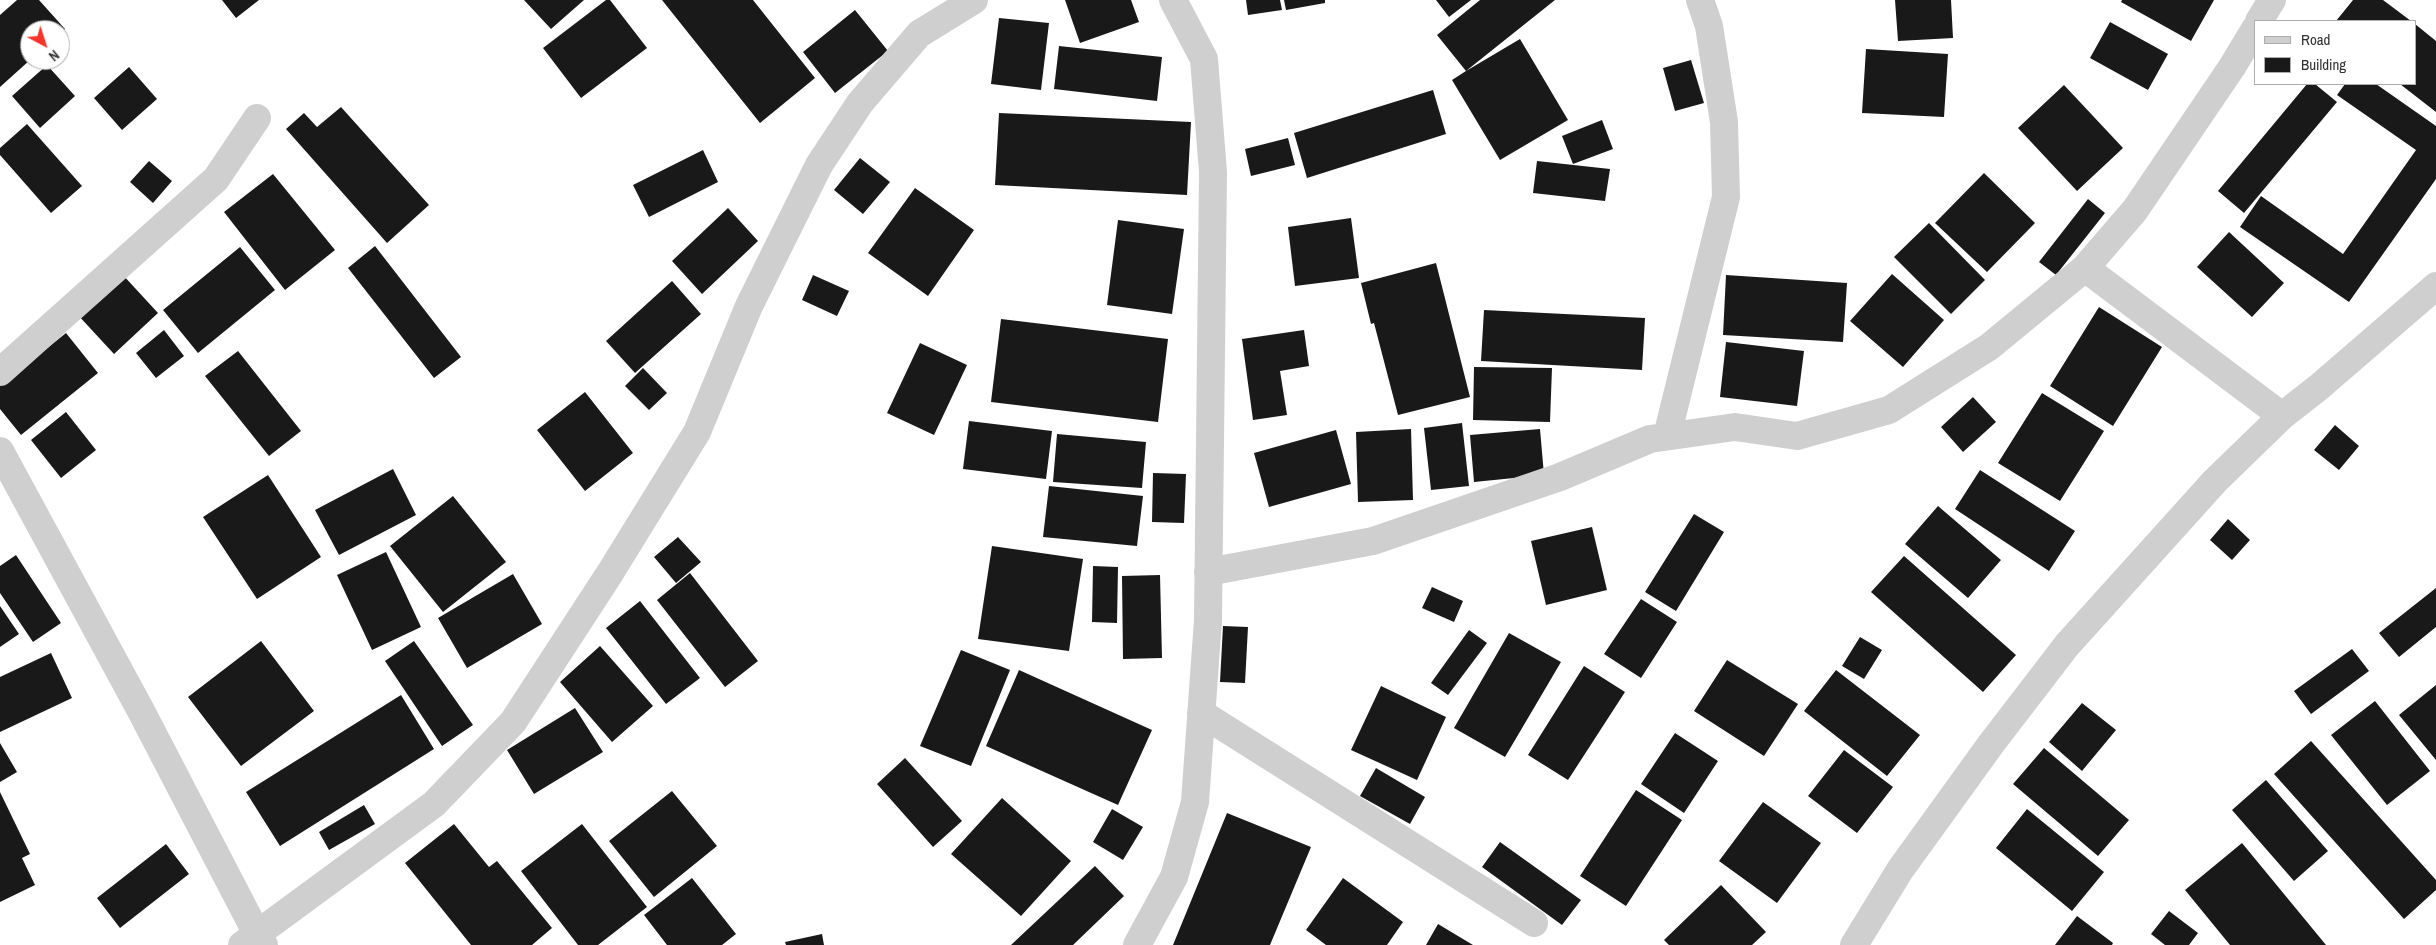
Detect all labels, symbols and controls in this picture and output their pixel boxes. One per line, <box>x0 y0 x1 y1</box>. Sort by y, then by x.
north arrow <box>20 20 70 70</box>
legend <box>2254 20 2416 85</box>
text: Road <box>2301 29 2330 50</box>
text: N <box>45 46 63 65</box>
text: Building <box>2301 54 2346 75</box>

